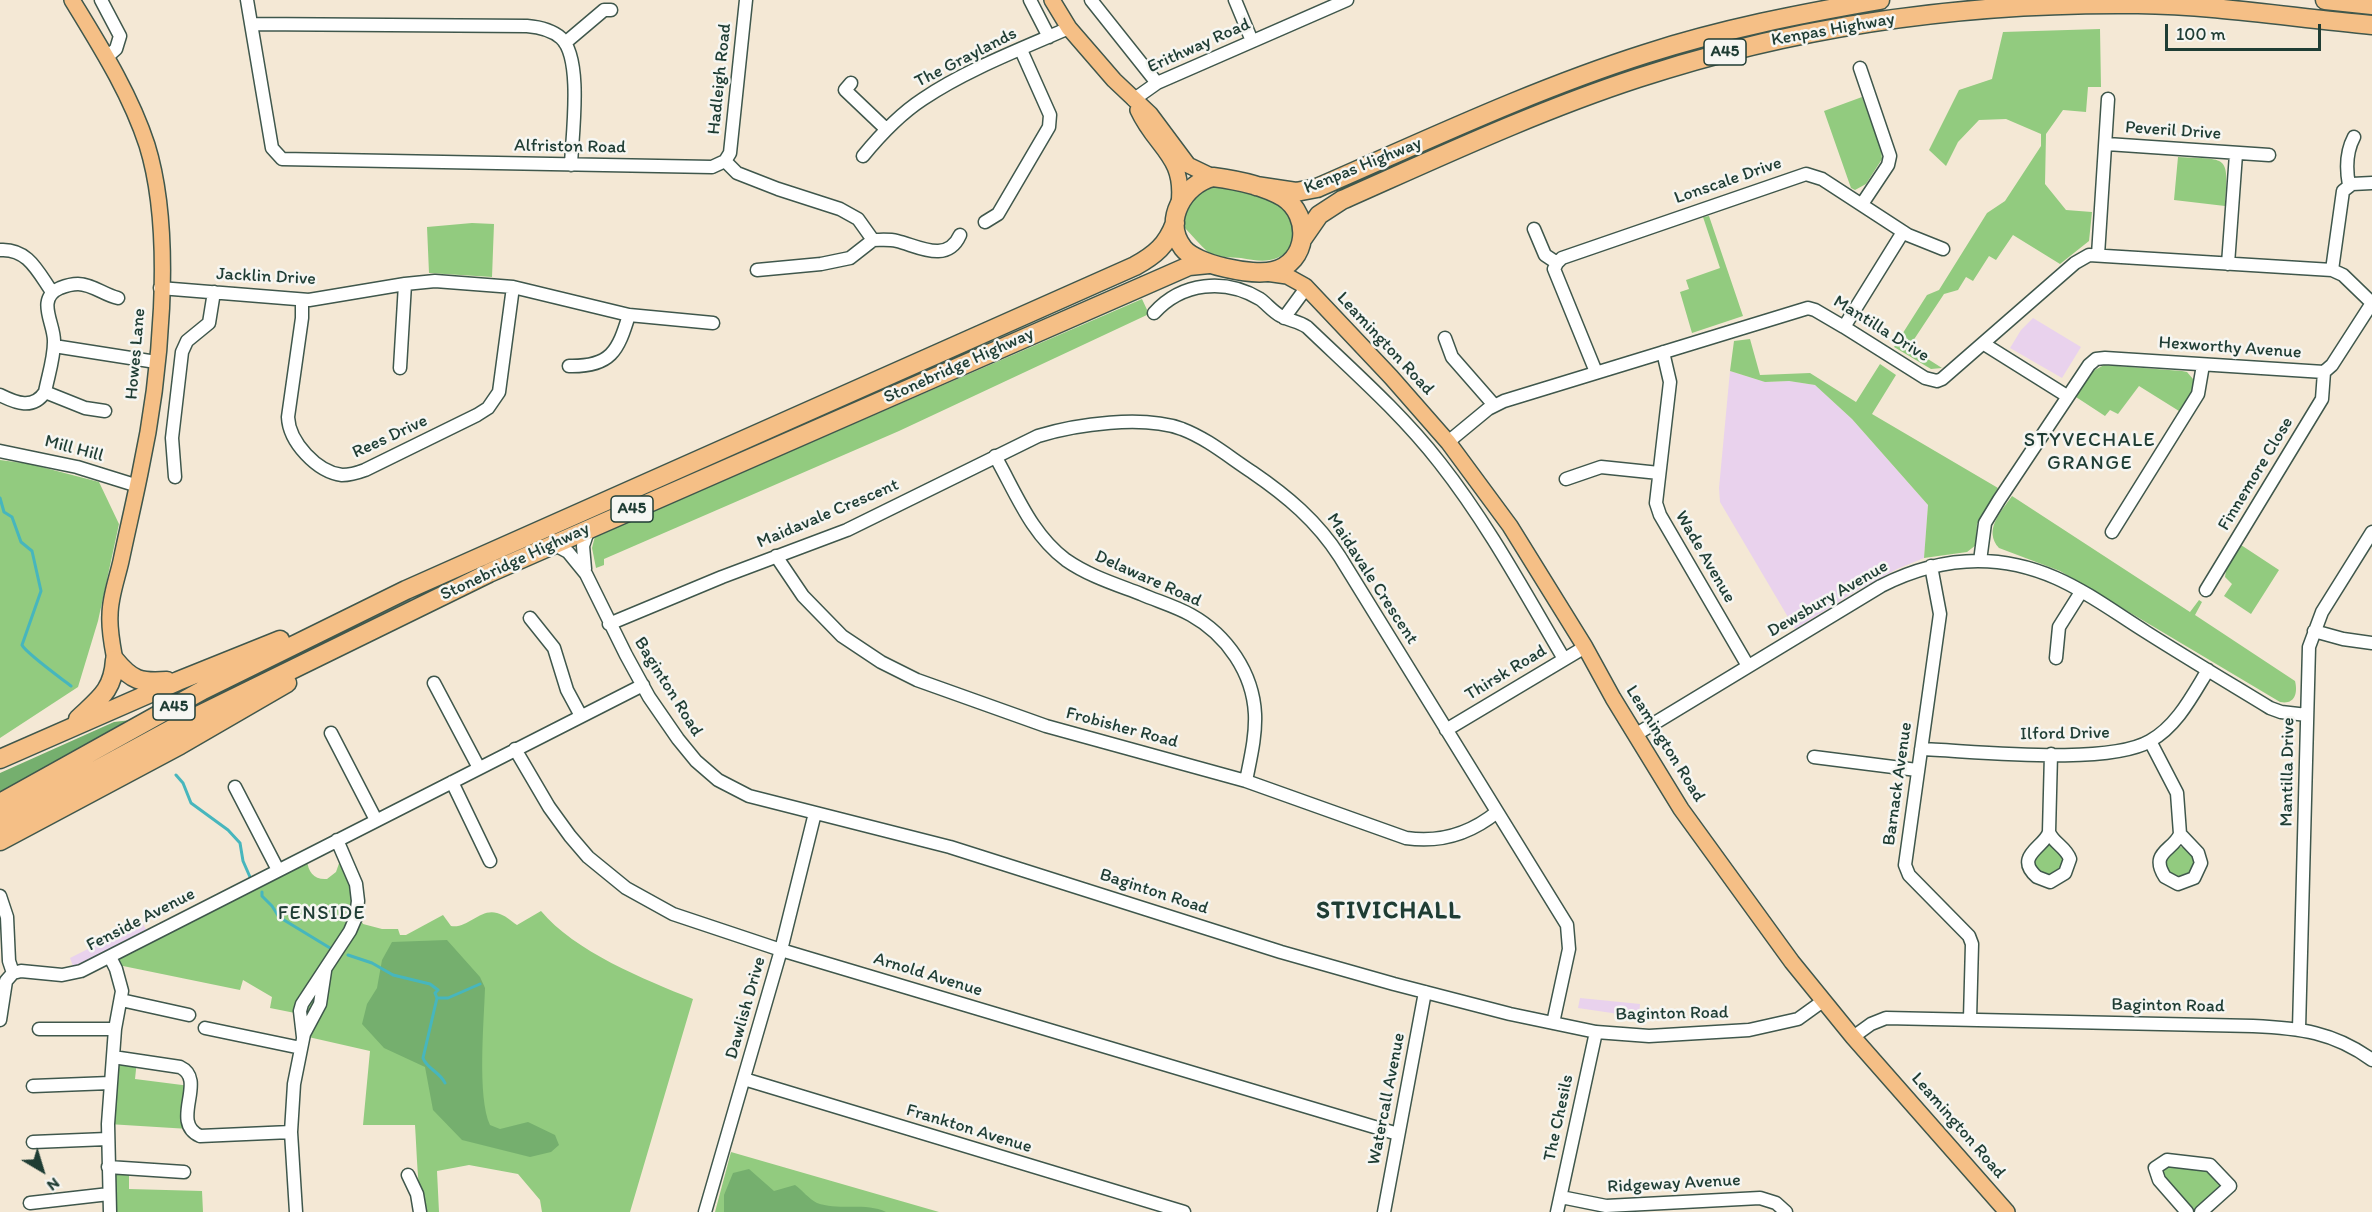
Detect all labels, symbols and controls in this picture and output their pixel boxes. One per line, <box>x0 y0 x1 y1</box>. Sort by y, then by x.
street label: Kenpas Highway <box>1770 9 1896 51</box>
scale bar <box>2168 12 2324 50</box>
street label: Erithway Road <box>1144 14 1254 78</box>
street label: Hadleigh Road <box>703 22 737 136</box>
street label: The Graylands <box>911 23 1021 93</box>
text: 100 m <box>2176 23 2226 45</box>
road number: A45 <box>1704 39 1746 65</box>
street label: Peveril Drive <box>2124 117 2222 145</box>
street label: Kenpas Highway <box>1301 133 1425 199</box>
street label: Alfriston Road <box>514 135 626 159</box>
street label: Lonscale Drive <box>1671 153 1785 209</box>
street label: Jacklin Drive <box>216 264 316 290</box>
street label: Leamington Road <box>1332 288 1438 400</box>
street label: Mantilla Drive <box>1829 291 1933 367</box>
street label: Howes Lane <box>121 307 151 401</box>
street label: Stonebridge Highway <box>881 323 1037 409</box>
street label: Hexworthy Avenue <box>2158 332 2302 364</box>
street label: Rees Drive <box>349 410 431 464</box>
street label: Finnemore Close <box>2214 413 2298 535</box>
district label: STYVECHALE GRANGE <box>2024 429 2156 476</box>
street label: Mill Hill <box>42 431 106 467</box>
street label: Maidavale Crescent <box>754 474 902 554</box>
road number: A45 <box>611 496 653 522</box>
street label: Wade Avenue <box>1670 507 1740 607</box>
street label: Maidavale Crescent <box>1322 509 1422 649</box>
street label: Stonebridge Highway <box>437 518 593 606</box>
street label: Delaware Road <box>1091 546 1205 612</box>
street label: Dewsbury Avenue <box>1764 556 1892 642</box>
street label: Baginton Road <box>629 633 707 741</box>
street label: Thirsk Road <box>1461 640 1551 706</box>
street label: Leamington Road <box>1620 682 1710 806</box>
road number: A45 <box>153 694 195 720</box>
street label: Frobisher Road <box>1063 703 1181 753</box>
street label: Mantilla Drive <box>2276 717 2300 827</box>
street label: Barnack Avenue <box>1879 721 1917 847</box>
street label: Ilford Drive <box>2020 722 2110 746</box>
street label: Baginton Road <box>1097 864 1211 920</box>
street label: Fenside Avenue <box>83 883 199 957</box>
district label: STIVICHALL <box>1318 898 1460 926</box>
district label: FENSIDE <box>279 902 365 926</box>
street label: Arnold Avenue <box>871 948 985 1002</box>
street label: Dawlish Drive <box>721 954 771 1062</box>
street label: Baginton Road <box>2111 994 2225 1018</box>
street label: Baginton Road <box>1615 1002 1729 1026</box>
street label: Watercall Avenue <box>1364 1031 1410 1167</box>
street label: Leamington Road <box>1906 1069 2010 1183</box>
street label: The Chesils <box>1539 1073 1579 1163</box>
street label: Frankton Avenue <box>904 1100 1034 1158</box>
north arrow <box>12 1140 72 1200</box>
street label: Ridgeway Avenue <box>1607 1170 1741 1198</box>
text: N <box>43 1174 63 1195</box>

